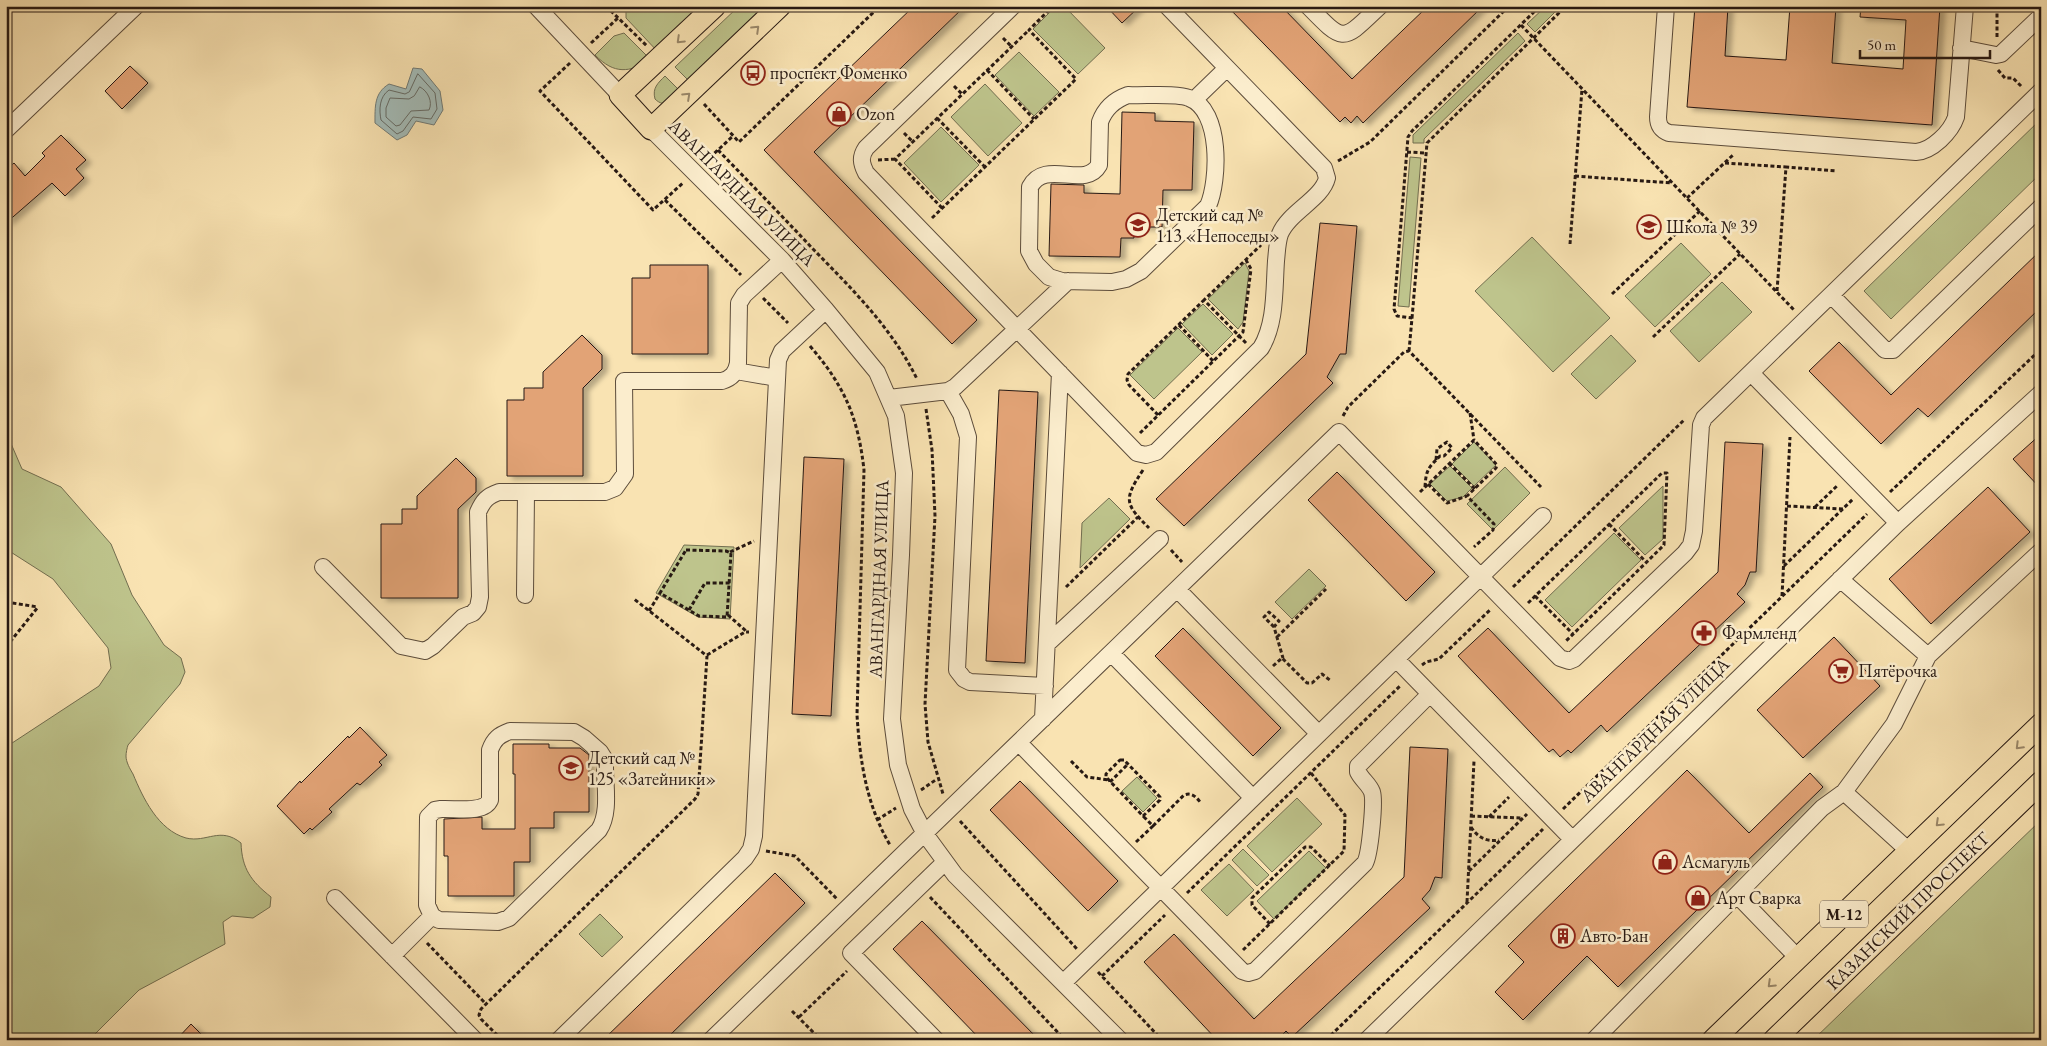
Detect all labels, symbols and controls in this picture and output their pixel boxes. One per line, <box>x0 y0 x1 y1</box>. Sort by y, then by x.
one-way arrow <box>751 26 760 35</box>
scale bar <box>1860 28 1990 60</box>
one-way arrow <box>676 34 685 43</box>
text: 50 m <box>1867 35 1896 54</box>
bus stop icon: проспект Фоменко <box>740 60 766 86</box>
place label: проспект Фоменко <box>770 61 907 84</box>
one-way arrow <box>681 93 690 102</box>
shop icon: Ozon <box>826 101 852 127</box>
place label: Ozon <box>856 102 895 125</box>
street label: АВАНГАРДНАЯ УЛИЦА <box>663 114 821 271</box>
place label: Детский сад № 113 «Непоседы» <box>1156 203 1280 247</box>
school or university icon: Детский сад № 113 «Непоседы» <box>1125 212 1151 238</box>
school or university icon: Школа № 39 <box>1636 214 1662 240</box>
place label: Школа № 39 <box>1666 215 1758 238</box>
street label: АВАНГАРДНАЯ УЛИЦА <box>864 479 893 680</box>
pharmacy icon: Фармленд <box>1691 620 1717 646</box>
place label: Фармленд <box>1722 621 1797 644</box>
street label: АВАНГАРДНАЯ УЛИЦА <box>1575 652 1734 808</box>
supermarket icon: Пятёрочка <box>1828 658 1854 684</box>
place label: Пятёрочка <box>1858 659 1938 682</box>
one-way arrow <box>2016 740 2025 749</box>
place label: Детский сад № 125 «Затейники» <box>588 746 716 790</box>
school or university icon: Детский сад № 125 «Затейники» <box>558 755 584 781</box>
one-way arrow <box>1936 817 1945 826</box>
street label: КАЗАНСКИЙ ПРОСПЕКТ <box>1821 826 1995 995</box>
shop icon: Асмагуль <box>1652 849 1678 875</box>
place label: Асмагуль <box>1681 850 1750 873</box>
shop icon: Арт Сварка <box>1685 885 1711 911</box>
place label: Арт Сварка <box>1715 886 1802 909</box>
road number: М-12 <box>1820 901 1868 928</box>
building icon: Авто-Бан <box>1550 923 1576 949</box>
place label: Авто-Бан <box>1579 924 1648 947</box>
one-way arrow <box>1768 978 1777 987</box>

